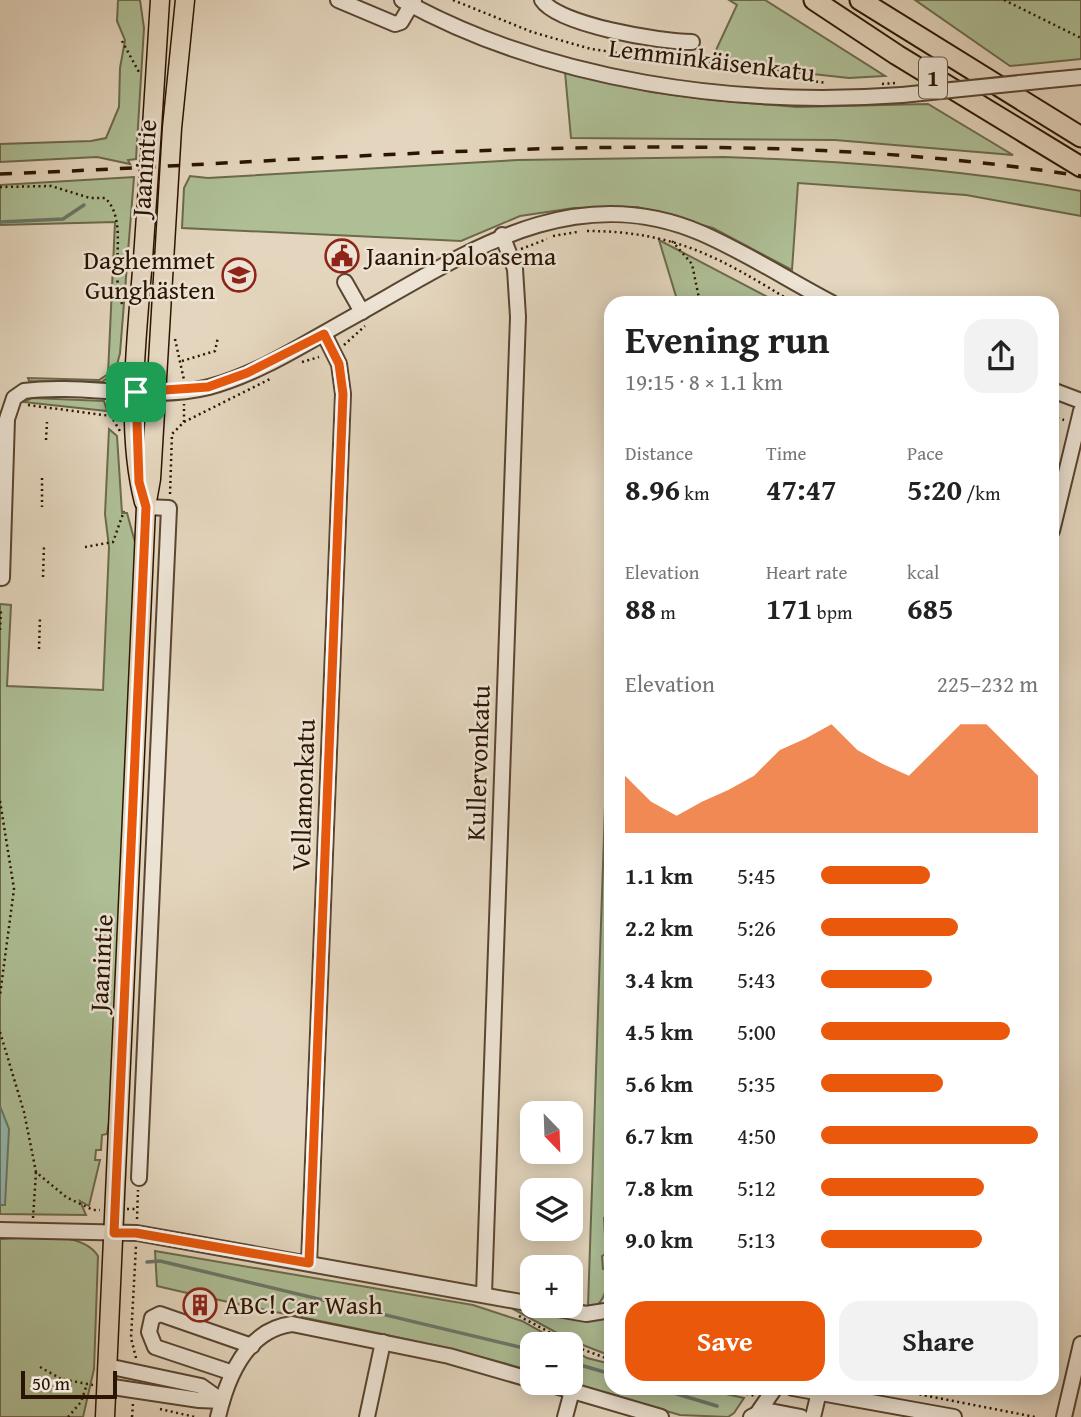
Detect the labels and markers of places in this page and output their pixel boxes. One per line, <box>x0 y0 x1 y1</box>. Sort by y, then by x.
place label: Jaanin paloasema <box>363 236 557 275</box>
public building icon: Jaanin paloasema <box>323 237 361 275</box>
place label: Daghemmet Gunghästen <box>83 240 215 309</box>
school or university icon: Daghemmet Gunghästen <box>220 256 258 294</box>
pin <box>106 362 166 422</box>
place label: ABC! Car Wash <box>224 1285 383 1324</box>
building icon: ABC! Car Wash <box>181 1286 219 1324</box>

